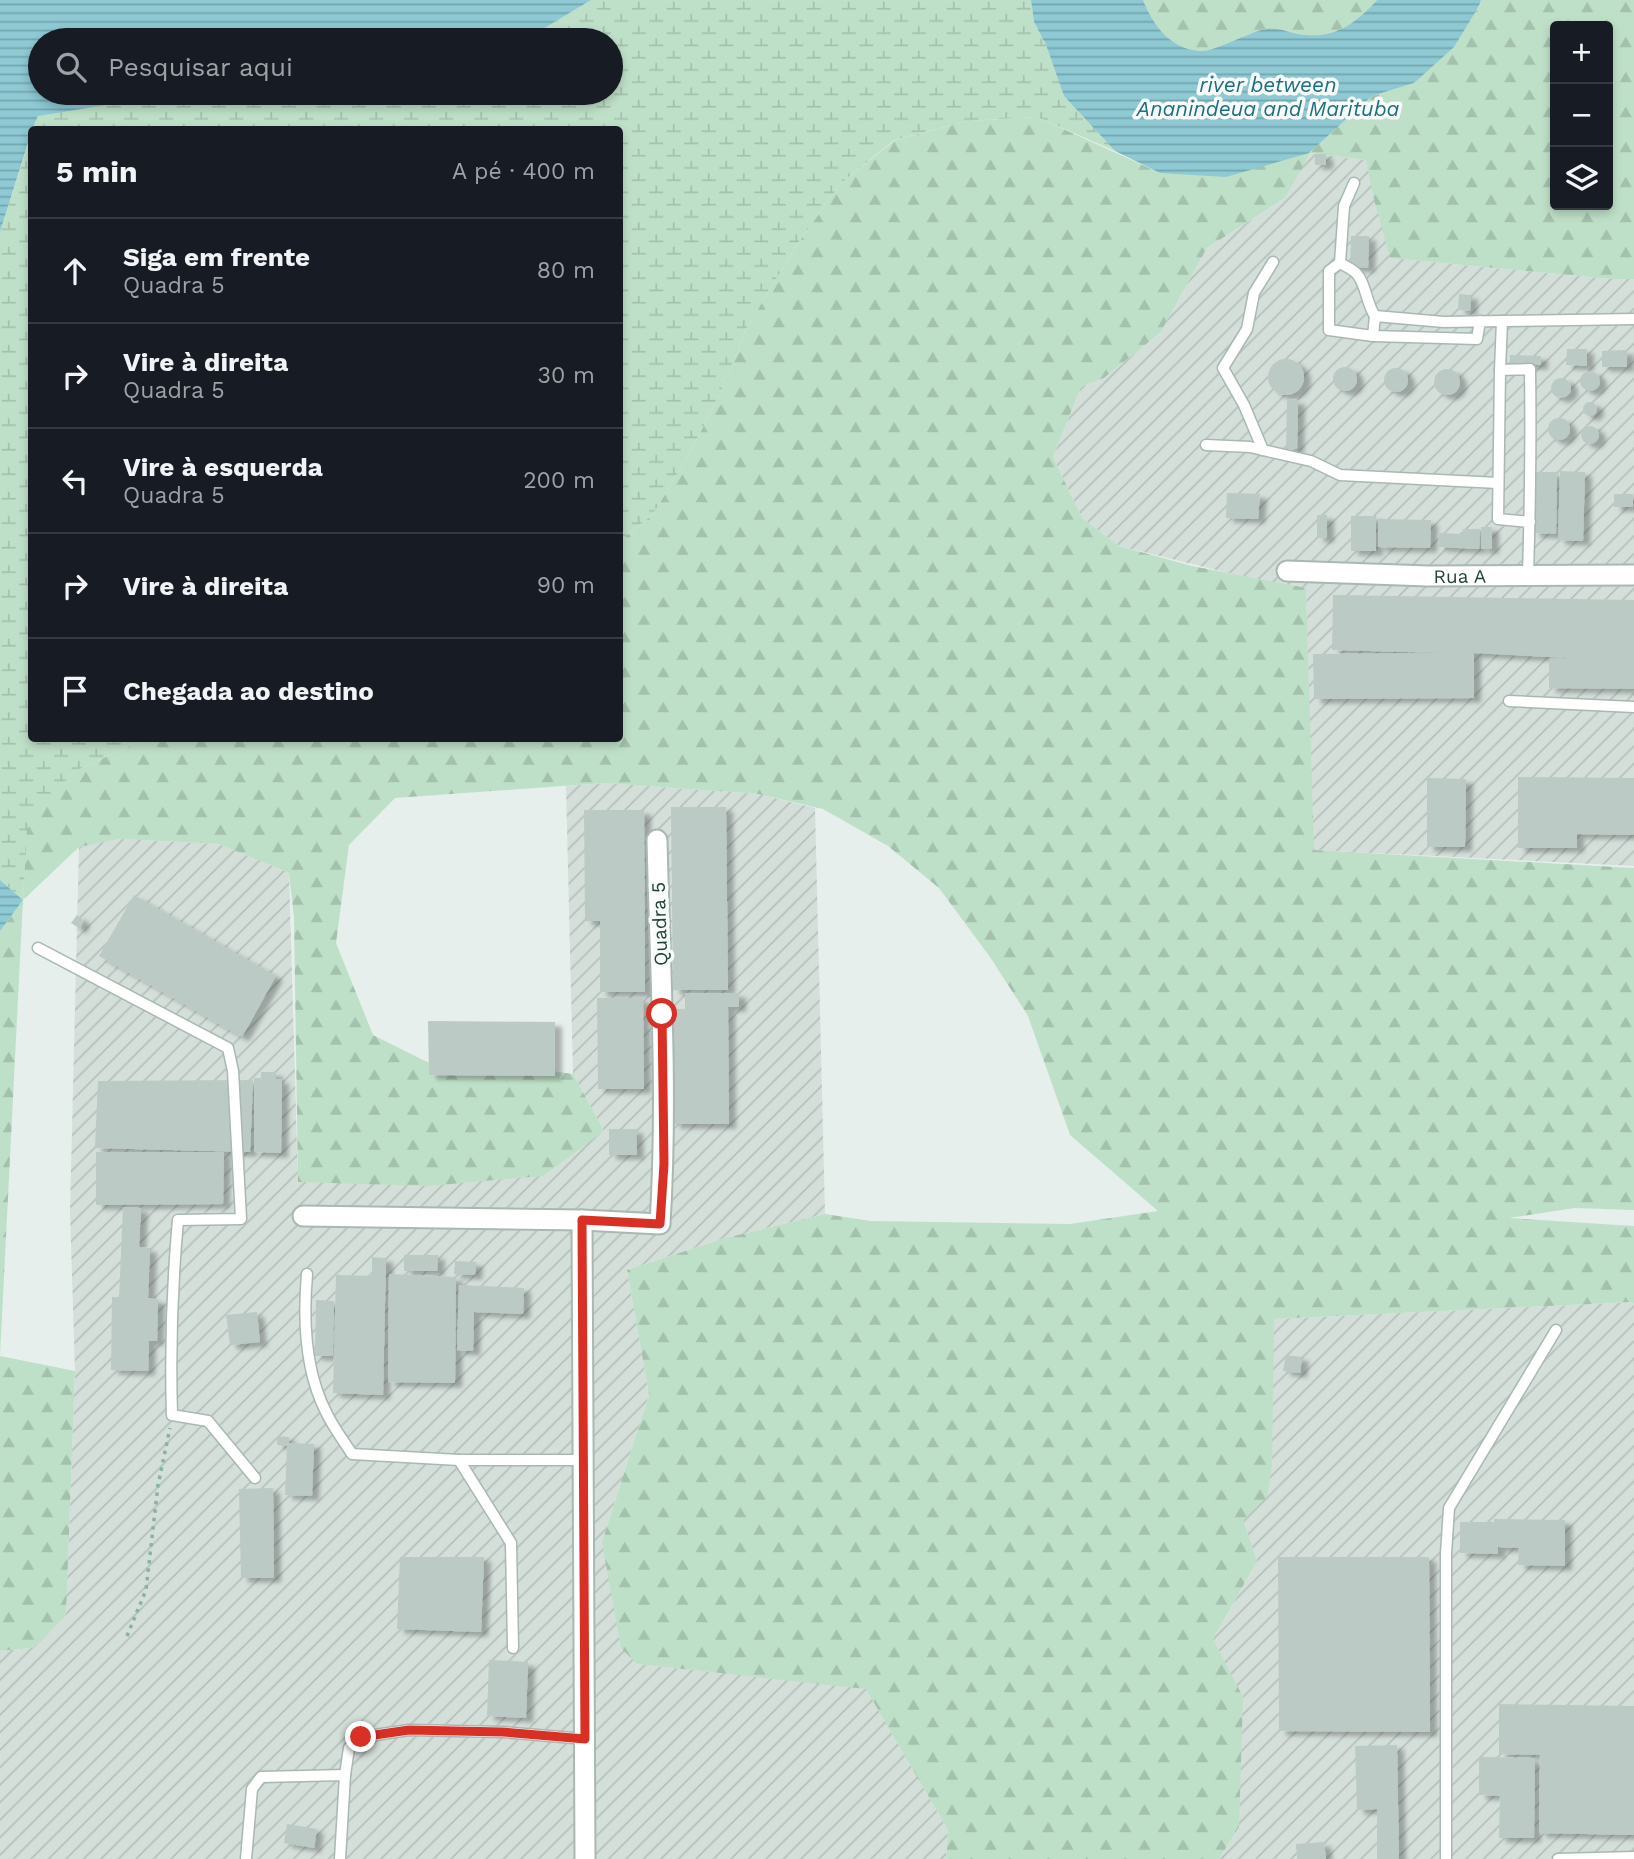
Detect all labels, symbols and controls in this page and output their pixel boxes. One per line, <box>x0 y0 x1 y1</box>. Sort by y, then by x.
map controls <box>1550 21 1613 210</box>
button: + <box>1550 21 1613 84</box>
search box <box>28 28 623 105</box>
icon: search <box>52 48 90 86</box>
text: Pesquisar aqui <box>108 52 293 82</box>
water label: river between Ananindeua and Marituba <box>1135 72 1400 121</box>
button: − <box>1550 84 1613 147</box>
button: layers <box>1550 147 1613 210</box>
text: 5 min <box>56 154 138 189</box>
text: A pé · 400 m <box>452 158 595 185</box>
text: Siga em frente <box>123 242 310 272</box>
icon: ahead <box>56 252 94 290</box>
text: 80 m <box>537 257 595 284</box>
text: Quadra 5 <box>123 272 225 299</box>
text: Vire à direita <box>123 347 288 377</box>
icon: right <box>56 357 94 395</box>
text: 30 m <box>538 362 595 389</box>
text: Quadra 5 <box>123 377 225 404</box>
text: Vire à esquerda <box>123 452 323 482</box>
icon: left <box>56 462 94 500</box>
text: 200 m <box>523 467 595 494</box>
text: Quadra 5 <box>123 482 225 509</box>
street label: Rua A <box>1433 565 1487 588</box>
icon: right <box>56 567 94 605</box>
text: Vire à direita <box>123 571 288 601</box>
text: 90 m <box>537 572 595 599</box>
icon: arrive <box>56 672 94 710</box>
text: Chegada ao destino <box>123 676 374 706</box>
street label: Quadra 5 <box>647 882 672 966</box>
route start <box>646 998 677 1029</box>
route end <box>345 1721 376 1752</box>

